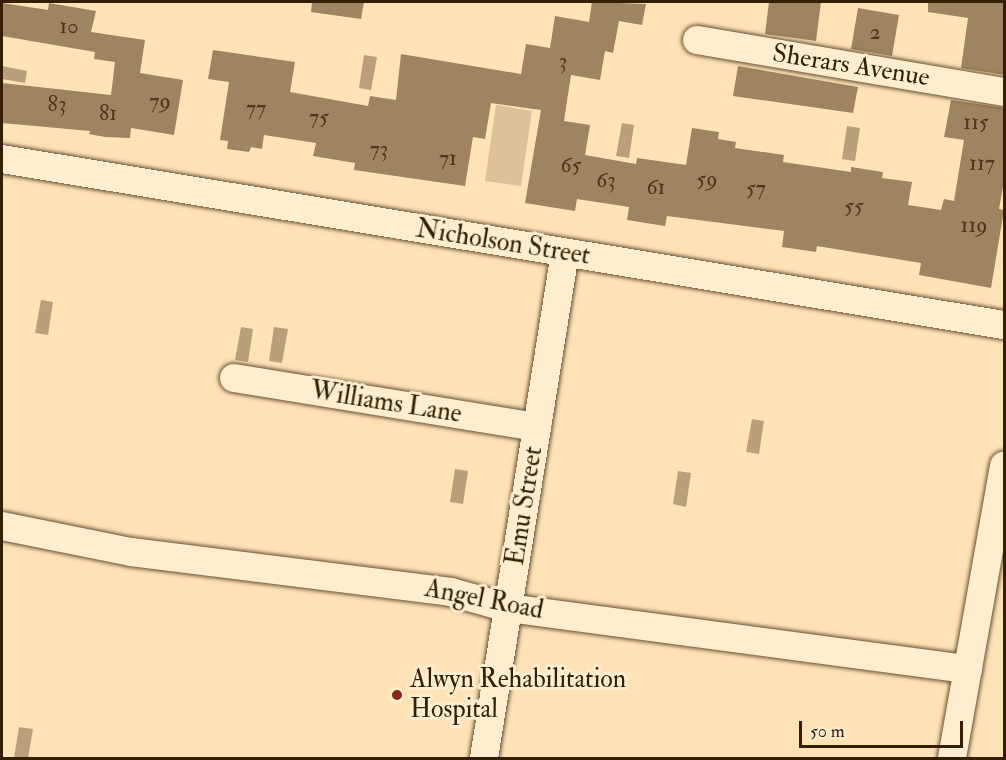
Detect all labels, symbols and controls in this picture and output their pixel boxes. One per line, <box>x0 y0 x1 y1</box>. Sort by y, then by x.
house number: 10 <box>59 14 79 40</box>
house number: 2 <box>869 20 881 46</box>
street label: Sherars Avenue <box>770 38 932 94</box>
house number: 3 <box>559 49 567 75</box>
house number: 79 <box>149 89 171 115</box>
house number: 83 <box>48 92 66 118</box>
house number: 77 <box>246 96 266 122</box>
house number: 81 <box>99 101 117 127</box>
house number: 75 <box>309 105 329 131</box>
house number: 115 <box>963 110 989 136</box>
house number: 73 <box>370 137 388 163</box>
house number: 71 <box>439 146 457 172</box>
house number: 117 <box>969 151 995 177</box>
house number: 65 <box>561 153 581 179</box>
house number: 59 <box>697 167 717 193</box>
house number: 63 <box>596 168 616 194</box>
house number: 61 <box>647 175 665 201</box>
house number: 57 <box>746 176 766 202</box>
house number: 55 <box>844 194 864 220</box>
house number: 119 <box>961 213 987 239</box>
street label: Nicholson Street <box>414 214 592 272</box>
street label: Williams Lane <box>308 376 464 430</box>
street label: Emu Street <box>500 444 550 568</box>
street label: Angel Road <box>422 573 546 627</box>
place label: Alwyn Rehabilitation Hospital <box>410 664 626 726</box>
marker: Alwyn Rehabilitation Hospital <box>388 686 406 704</box>
scale bar <box>802 709 966 747</box>
text: 50 m <box>810 720 845 743</box>

